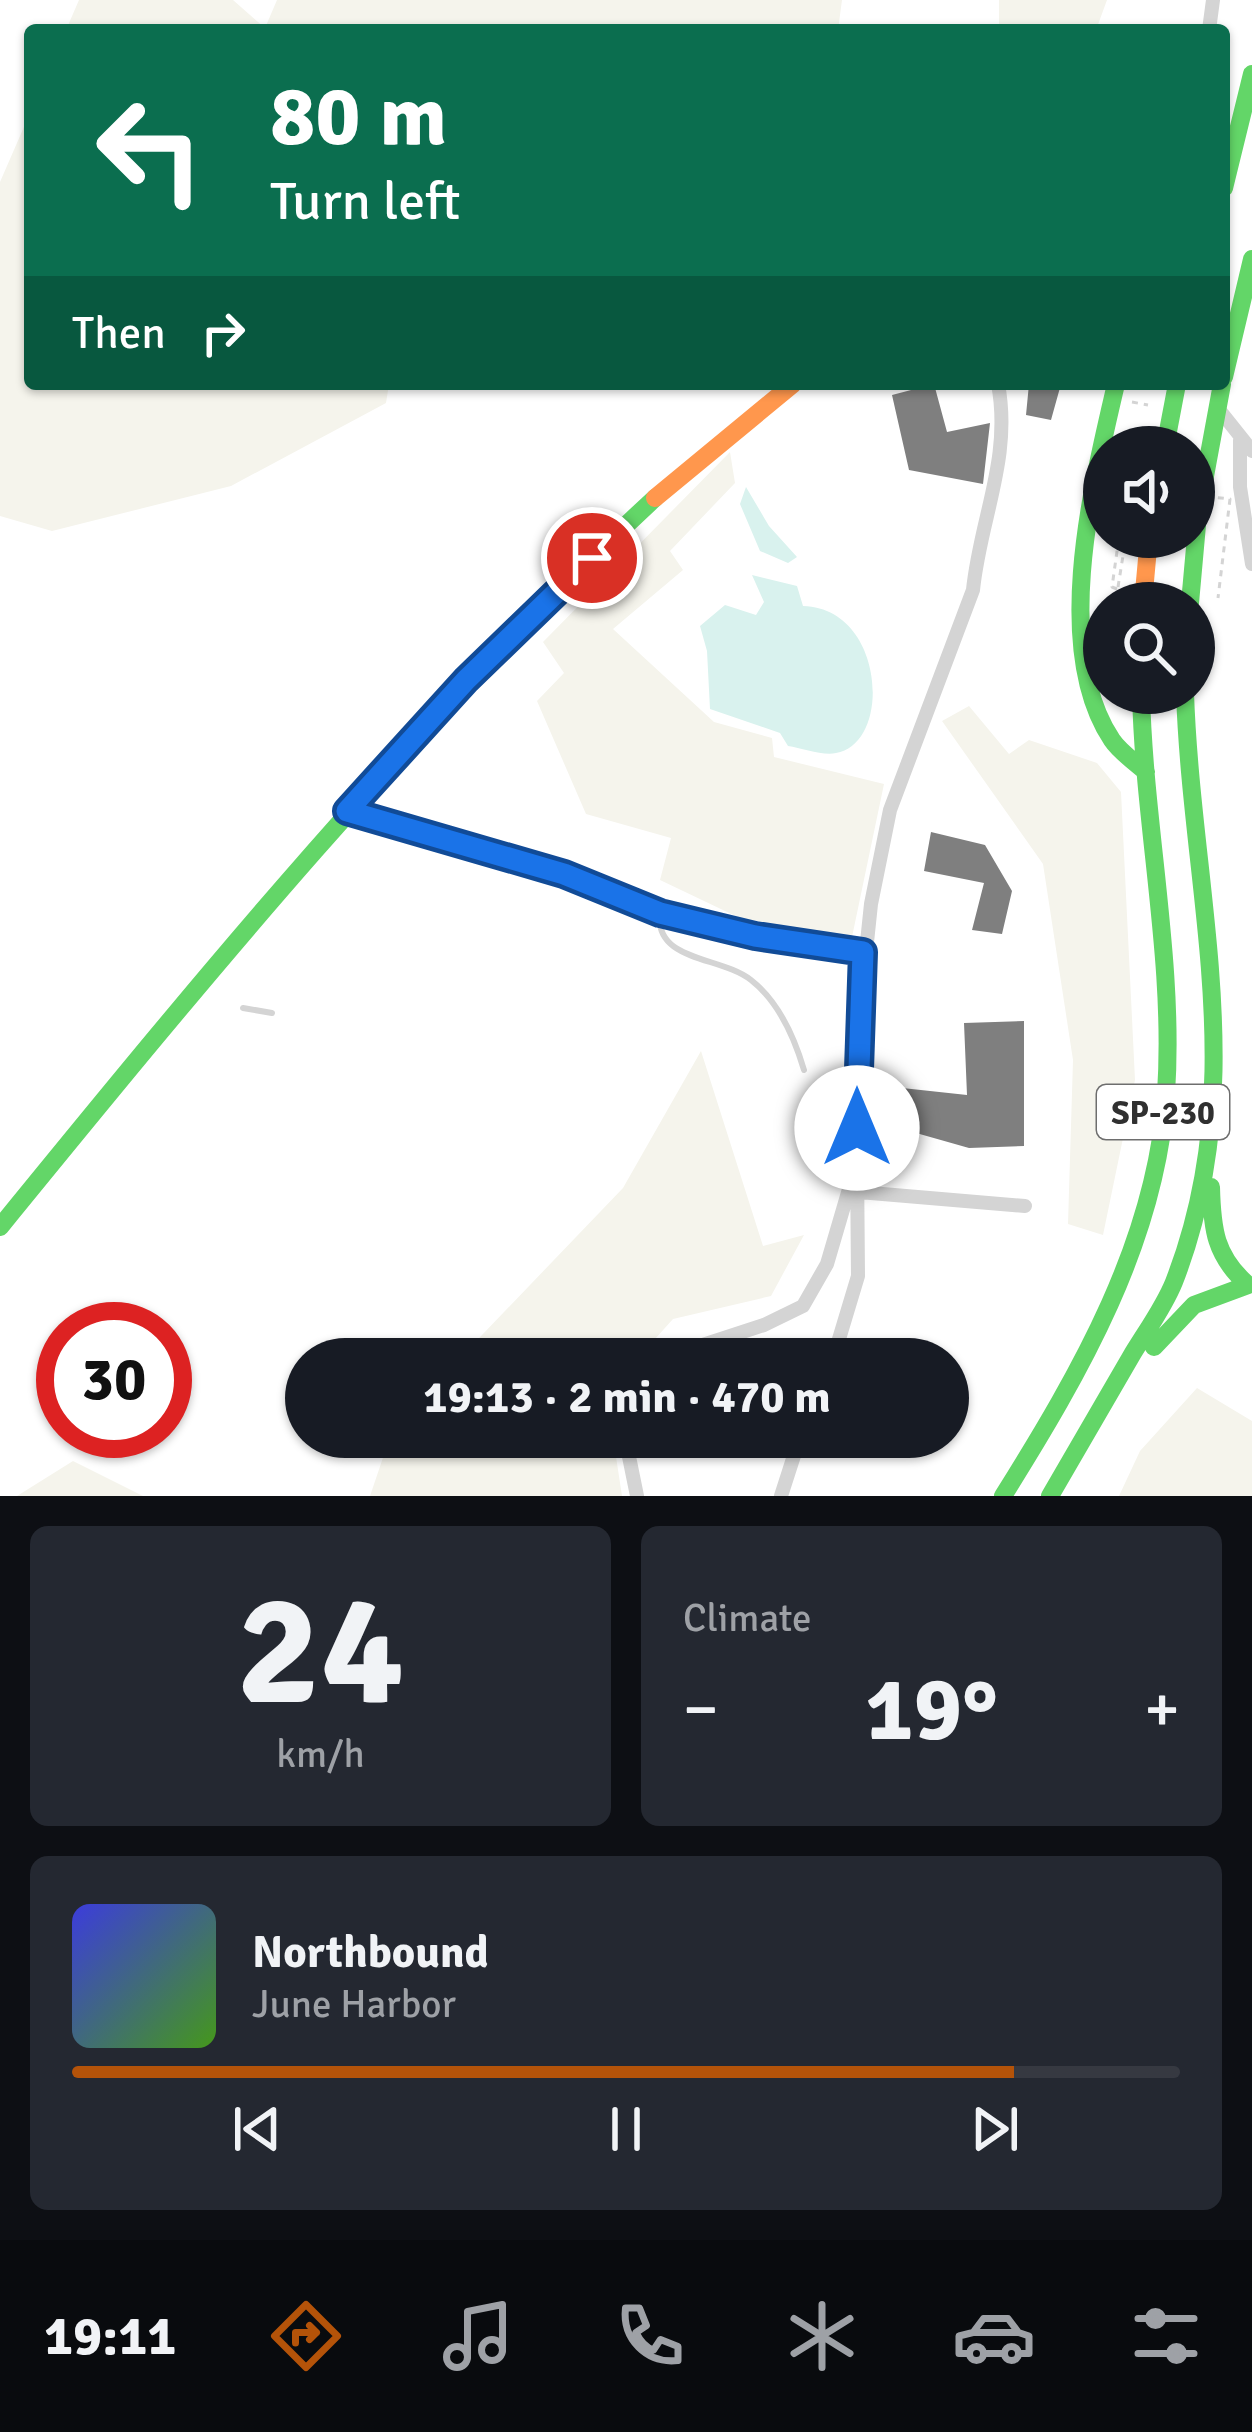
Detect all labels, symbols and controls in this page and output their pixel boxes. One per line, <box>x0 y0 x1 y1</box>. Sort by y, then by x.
text: 80 m <box>270 65 447 169</box>
icon: left <box>72 72 228 228</box>
text: Turn left <box>270 168 460 235</box>
icon: right <box>190 300 256 366</box>
text: Then <box>72 306 166 361</box>
map controls <box>1083 426 1215 714</box>
button: sound <box>1083 426 1215 558</box>
pin <box>541 507 643 609</box>
icon: arrive <box>559 525 625 591</box>
button: search <box>1083 582 1215 714</box>
position arrow <box>794 1065 920 1191</box>
road number: SP-230 <box>1097 1085 1229 1139</box>
speed limit sign: 30 <box>36 1302 192 1458</box>
text: 19:13 · 2 min · 470 m <box>423 1370 831 1425</box>
text: 24 <box>236 1555 405 1748</box>
text: Climate <box>683 1594 812 1642</box>
text: 19° <box>865 1654 998 1765</box>
text: − <box>683 1669 719 1750</box>
text: + <box>1144 1669 1180 1750</box>
text: km/h <box>276 1730 365 1778</box>
text: Northbound <box>252 1925 489 1980</box>
text: June Harbor <box>252 1980 456 2028</box>
icon: previous <box>224 2096 290 2162</box>
icon: pause <box>593 2096 659 2162</box>
icon: next <box>962 2096 1028 2162</box>
icon: directions <box>264 2294 348 2378</box>
icon: music <box>436 2294 520 2378</box>
icon: phone <box>608 2294 692 2378</box>
icon: climate <box>780 2294 864 2378</box>
icon: car <box>952 2294 1036 2378</box>
icon: filters <box>1124 2294 1208 2378</box>
text: 19:11 <box>44 2303 177 2370</box>

